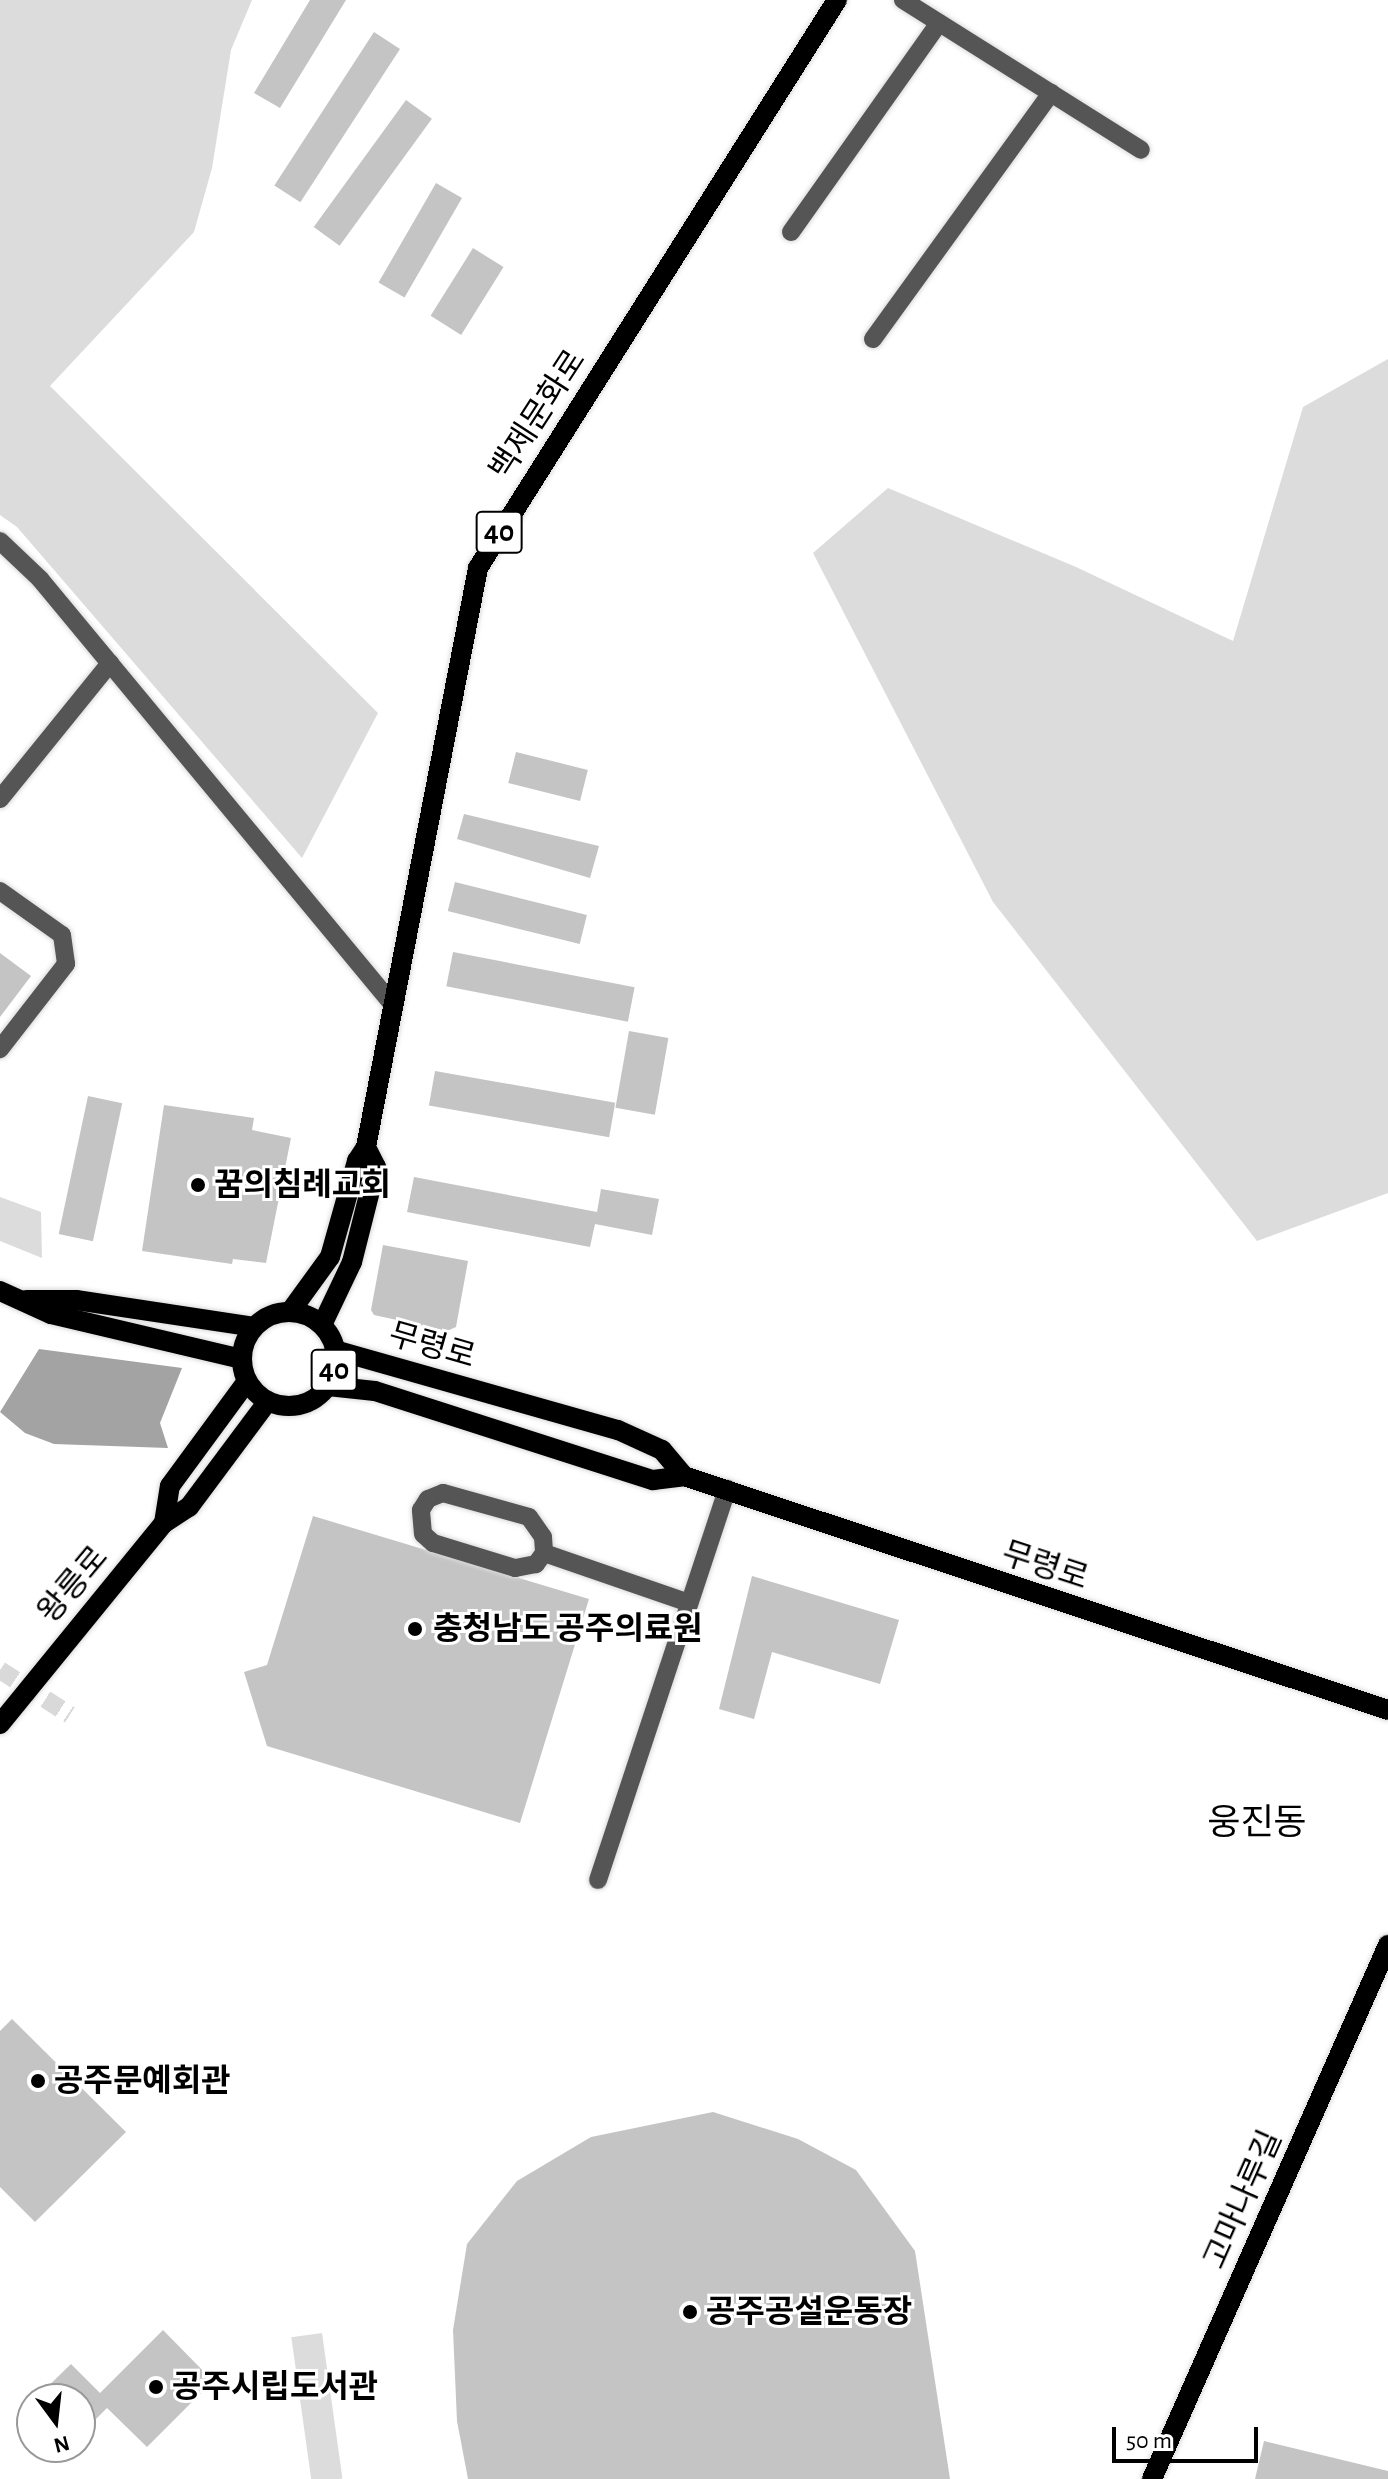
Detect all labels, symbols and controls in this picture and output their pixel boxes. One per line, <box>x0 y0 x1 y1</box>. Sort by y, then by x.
street label: 백제문화로 <box>482 343 594 487</box>
road number: 40 <box>475 506 523 558</box>
place label: 꿈의침례교회 <box>214 1166 391 1204</box>
marker: 꿈의침례교회 <box>189 1176 207 1194</box>
street label: 무령로 <box>384 1315 480 1377</box>
road number: 40 <box>310 1344 358 1396</box>
street label: 무령로 <box>997 1534 1093 1598</box>
street label: 왕릉로 <box>30 1539 116 1631</box>
place label: 충청남도 공주의료원 <box>433 1610 703 1648</box>
marker: 충청남도 공주의료원 <box>404 1618 426 1640</box>
district label: 웅진동 <box>1207 1802 1307 1846</box>
place label: 공주문예회관 <box>54 2062 231 2100</box>
marker: 공주문예회관 <box>29 2072 47 2090</box>
street label: 고마나루길 <box>1196 2125 1290 2275</box>
place label: 공주공설운동장 <box>706 2293 912 2331</box>
marker: 공주공설운동장 <box>681 2303 699 2321</box>
place label: 공주시립도서관 <box>172 2368 378 2406</box>
marker: 공주시립도서관 <box>147 2378 165 2396</box>
north arrow <box>16 2383 96 2463</box>
scale bar <box>1116 2411 1262 2461</box>
text: 50 m <box>1126 2429 1172 2453</box>
text: N <box>51 2432 72 2457</box>

